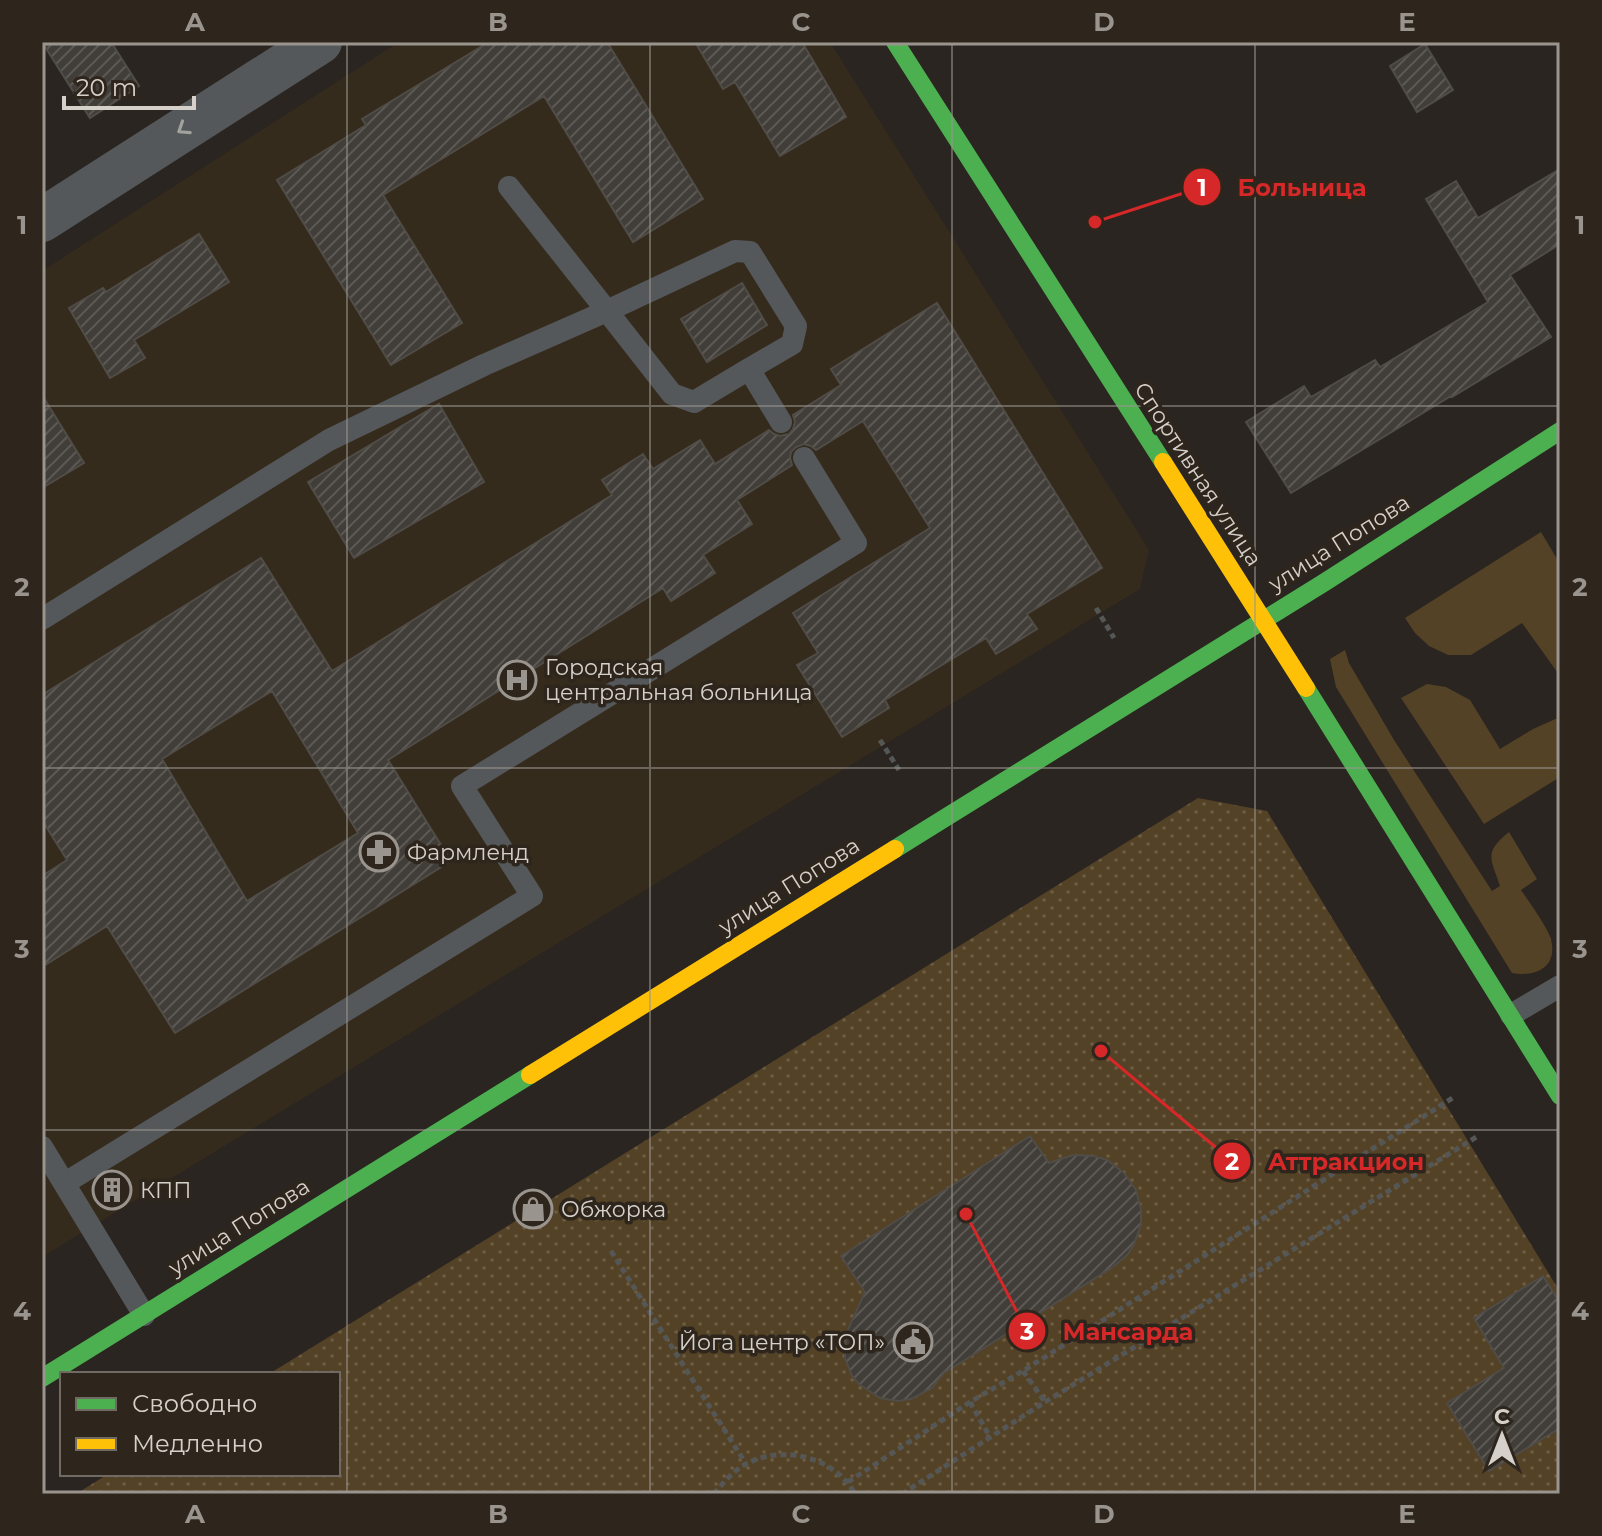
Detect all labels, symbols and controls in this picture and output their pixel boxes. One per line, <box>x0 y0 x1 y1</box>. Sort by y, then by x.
text: A <box>184 6 206 38</box>
text: B <box>488 6 508 38</box>
text: C <box>792 6 811 38</box>
text: D <box>1093 6 1115 38</box>
text: E <box>1398 6 1416 38</box>
scale bar <box>64 60 194 110</box>
text: 20 m <box>76 73 137 102</box>
one-way arrow <box>177 120 192 135</box>
callout: Больница <box>1182 163 1383 211</box>
text: 1 <box>1197 173 1207 202</box>
text: Больница <box>1238 173 1366 202</box>
text: 1 <box>17 209 27 241</box>
text: 1 <box>1575 209 1585 241</box>
street label: Спортивная улица <box>1129 377 1267 571</box>
street label: улица Попова <box>1262 489 1415 598</box>
text: 2 <box>14 571 30 603</box>
text: 2 <box>1572 571 1588 603</box>
place label: Городская центральная больница <box>545 654 812 706</box>
hospital icon: Городская центральная больница <box>496 659 538 701</box>
pharmacy icon: Фармленд <box>358 831 400 873</box>
street label: улица Попова <box>712 832 865 941</box>
place label: Фармленд <box>407 839 529 866</box>
text: 3 <box>13 933 30 965</box>
text: 3 <box>1571 933 1588 965</box>
callout: Аттракцион <box>1212 1137 1440 1185</box>
text: 2 <box>1225 1147 1239 1176</box>
text: Аттракцион <box>1268 1147 1424 1176</box>
building icon: КПП <box>91 1169 133 1211</box>
street label: улица Попова <box>162 1173 315 1282</box>
place label: КПП <box>140 1177 191 1204</box>
shop icon: Обжорка <box>512 1188 554 1230</box>
place label: Обжорка <box>561 1196 666 1223</box>
text: 4 <box>13 1295 31 1327</box>
text: 4 <box>1571 1295 1589 1327</box>
callout: Мансарда <box>1007 1307 1209 1355</box>
text: 3 <box>1019 1317 1034 1346</box>
text: Мансарда <box>1063 1317 1193 1346</box>
public building icon: Йога центр «ТОП» <box>892 1321 934 1363</box>
place label: Йога центр «ТОП» <box>679 1329 885 1356</box>
legend <box>60 1372 340 1476</box>
text: Свободно <box>132 1389 257 1418</box>
north arrow <box>1462 1396 1542 1476</box>
text: С <box>1494 1403 1510 1430</box>
text: Медленно <box>132 1429 263 1458</box>
text: A <box>184 1498 206 1530</box>
text: B <box>488 1498 508 1530</box>
text: C <box>792 1498 811 1530</box>
text: D <box>1093 1498 1115 1530</box>
text: E <box>1398 1498 1416 1530</box>

